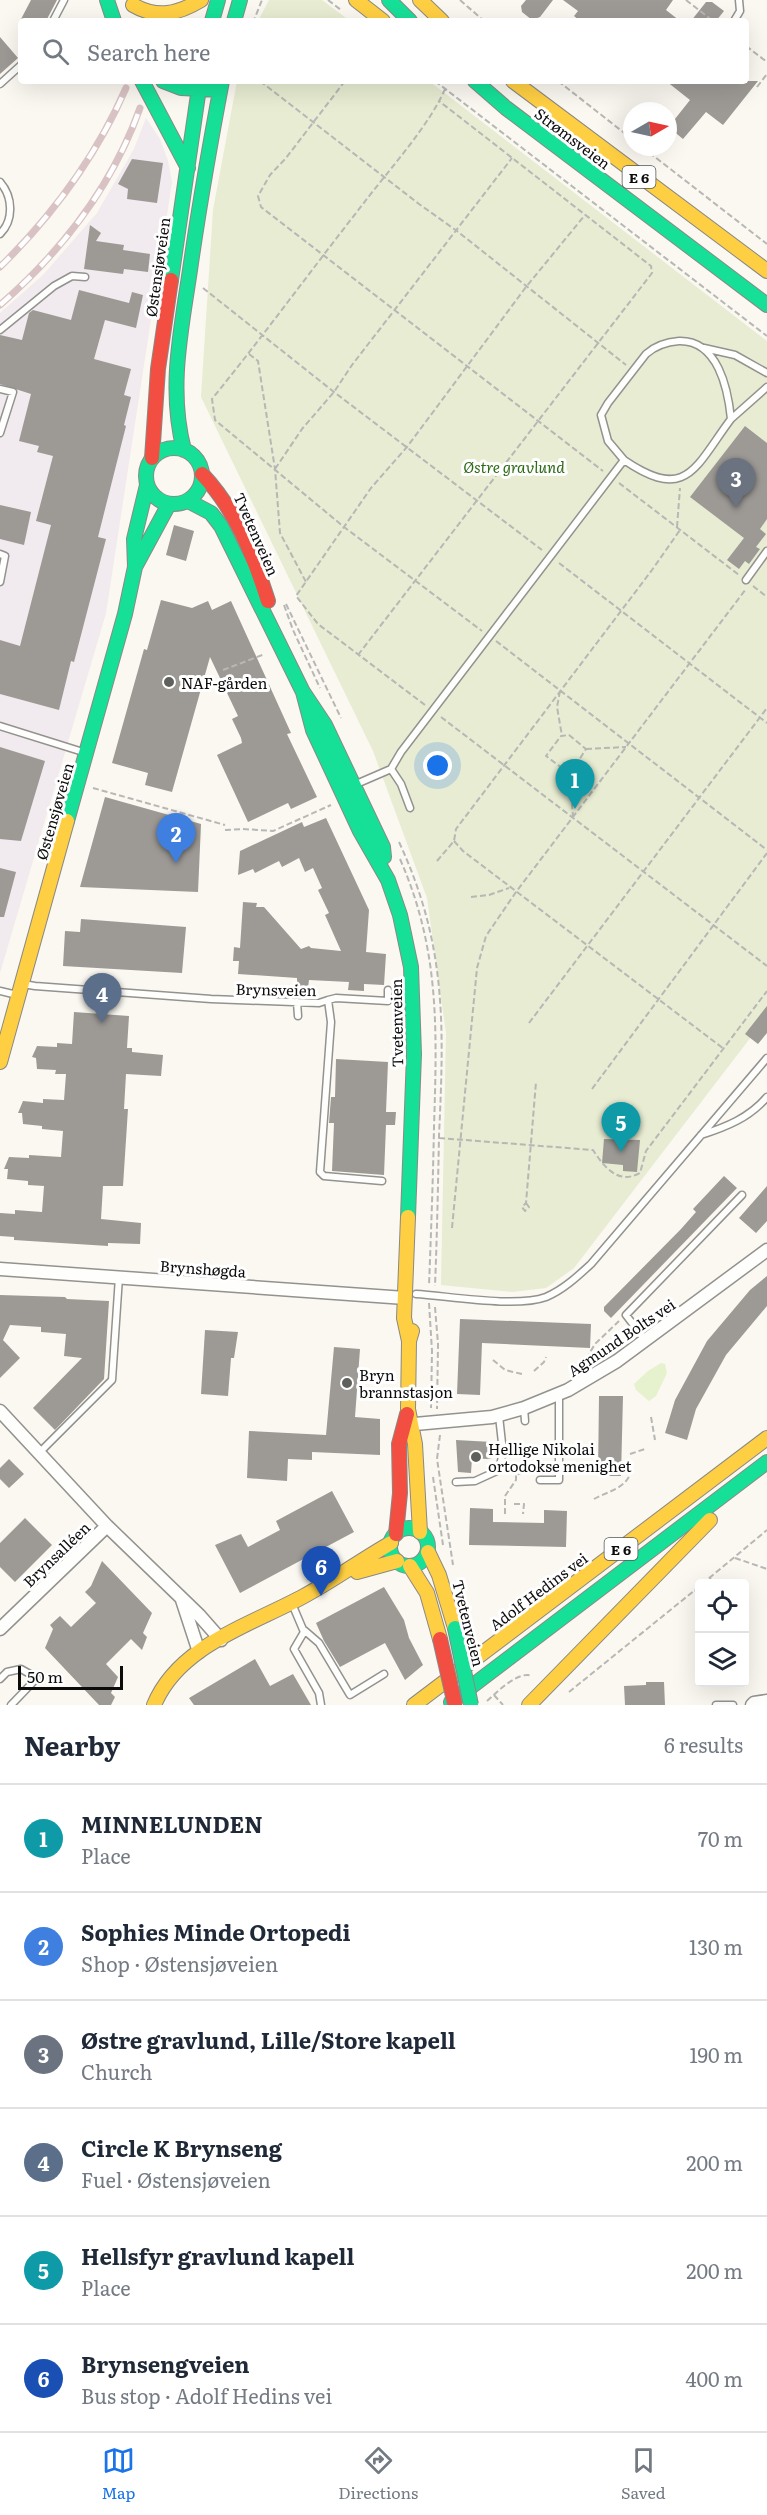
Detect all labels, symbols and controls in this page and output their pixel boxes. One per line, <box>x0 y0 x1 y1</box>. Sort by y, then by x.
search box <box>18 18 749 84</box>
icon: search <box>39 35 72 68</box>
text: Search here <box>87 35 210 68</box>
street label: Strømsveien <box>530 102 616 174</box>
north arrow <box>623 102 677 156</box>
road number: E 6 <box>622 166 656 188</box>
street label: Østensjøveien <box>139 216 175 318</box>
park label: Østre gravlund <box>463 455 565 478</box>
pin: 3 <box>716 458 756 508</box>
street label: Tvetenveien <box>228 489 286 579</box>
place label: NAF-gården <box>181 671 268 694</box>
marker: NAF-gården <box>162 675 176 689</box>
your location <box>423 751 452 780</box>
street label: Østensjøveien <box>29 760 79 862</box>
pin: 1 <box>556 760 594 809</box>
pin: 2 <box>156 814 195 863</box>
pin: 4 <box>82 974 122 1023</box>
street label: Brynsveien <box>235 977 317 1001</box>
street label: Tvetenveien <box>384 978 408 1068</box>
pin: 5 <box>602 1102 640 1152</box>
street label: Brynshøgda <box>159 1254 248 1283</box>
street label: Agmund Bolts vei <box>563 1292 679 1382</box>
place label: Bryn brannstasjon <box>359 1363 453 1403</box>
marker: Bryn brannstasjon <box>340 1376 354 1390</box>
place label: Hellige Nikolai ortodokse menighet <box>488 1437 632 1477</box>
marker: Hellige Nikolai ortodokse menighet <box>469 1450 483 1464</box>
street label: Brynsalléen <box>17 1516 95 1592</box>
road number: E 6 <box>604 1538 638 1560</box>
pin: 6 <box>302 1546 340 1596</box>
street label: Adolf Hedins vei <box>484 1546 592 1636</box>
street label: Tvetenveien <box>447 1577 491 1669</box>
map controls <box>695 1579 749 1687</box>
button: locate <box>695 1579 749 1633</box>
button: layers <box>695 1633 749 1687</box>
scale bar <box>18 1663 123 1690</box>
text: 50 m <box>27 1664 63 1688</box>
text: Nearby <box>24 1725 120 1764</box>
text: 6 results <box>664 1729 743 1759</box>
text: MINNELUNDEN <box>81 1807 263 1840</box>
text: 1 <box>39 1823 48 1853</box>
text: 70 m <box>698 1823 743 1853</box>
text: Place <box>81 1840 131 1870</box>
text: Sophies Minde Ortopedi <box>81 1915 351 1948</box>
text: 2 <box>38 1931 49 1961</box>
text: 130 m <box>689 1931 743 1961</box>
text: Shop · Østensjøveien <box>81 1948 278 1978</box>
text: Østre gravlund, Lille/Store kapell <box>81 2023 456 2056</box>
text: 3 <box>38 2039 49 2069</box>
text: 190 m <box>689 2039 743 2069</box>
text: Church <box>81 2056 153 2086</box>
text: Circle K Brynseng <box>81 2131 282 2164</box>
text: 4 <box>37 2147 50 2177</box>
text: 200 m <box>686 2147 743 2177</box>
text: Fuel · Østensjøveien <box>81 2164 271 2194</box>
text: Hellsfyr gravlund kapell <box>81 2239 355 2272</box>
text: 5 <box>38 2255 49 2285</box>
text: 200 m <box>686 2255 743 2285</box>
text: Place <box>81 2272 131 2302</box>
text: Brynsengveien <box>81 2347 250 2380</box>
text: 6 <box>38 2363 49 2393</box>
text: 400 m <box>685 2363 743 2393</box>
text: Bus stop · Adolf Hedins vei <box>81 2380 332 2410</box>
tab: Map <box>101 2444 135 2504</box>
tab: Directions <box>338 2444 418 2504</box>
tab: Saved <box>621 2444 666 2504</box>

